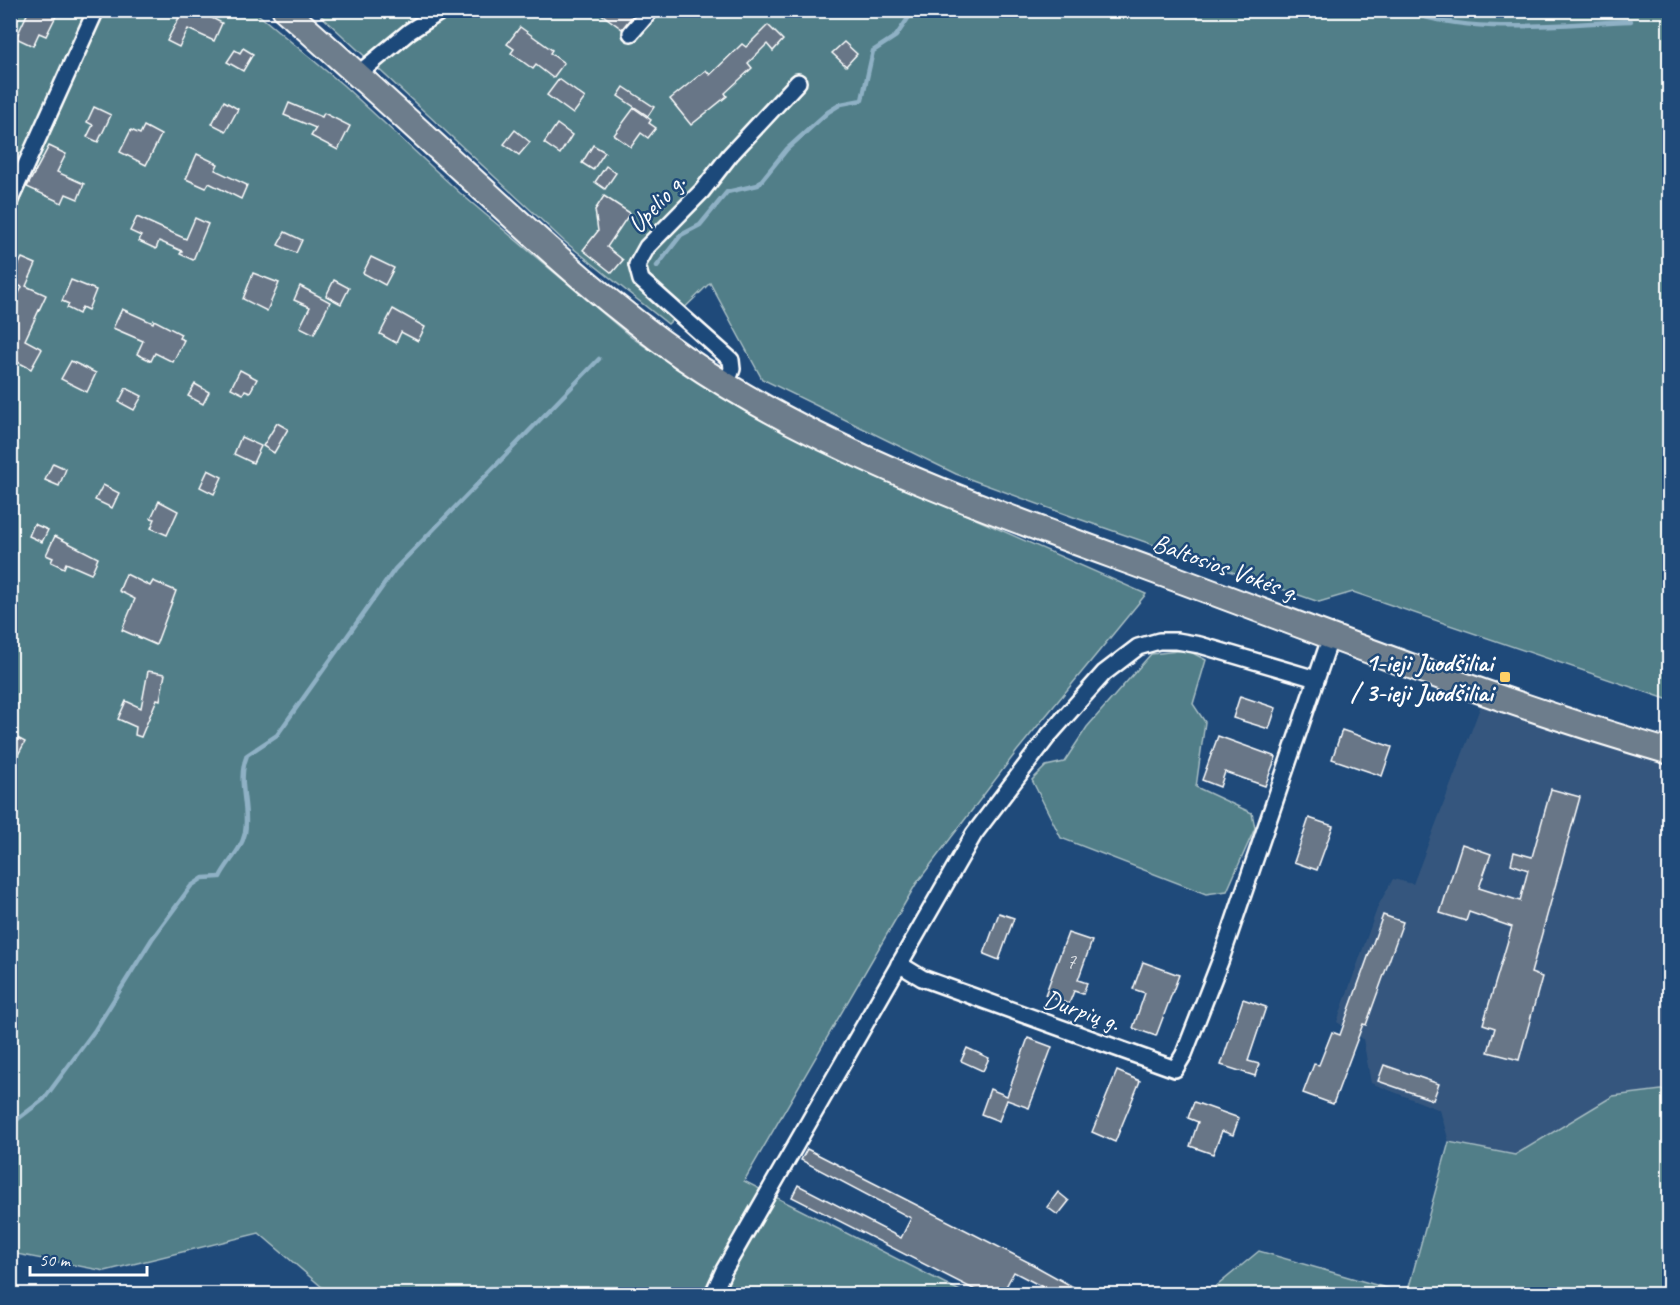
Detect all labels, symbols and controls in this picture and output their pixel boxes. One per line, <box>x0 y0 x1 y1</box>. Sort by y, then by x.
street label: Upelio g. <box>620 166 693 240</box>
street label: Baltosios Vokės g. <box>1148 526 1305 610</box>
place label: 1-ieji Juodšiliai / 3-ieji Juodšiliai <box>1350 646 1497 709</box>
marker: 1-ieji Juodšiliai / 3-ieji Juodšiliai <box>1498 670 1512 684</box>
house number: 7 <box>1066 947 1077 975</box>
street label: Durpių g. <box>1039 982 1125 1039</box>
scale bar <box>30 1239 147 1277</box>
text: 50 m <box>39 1249 72 1271</box>

